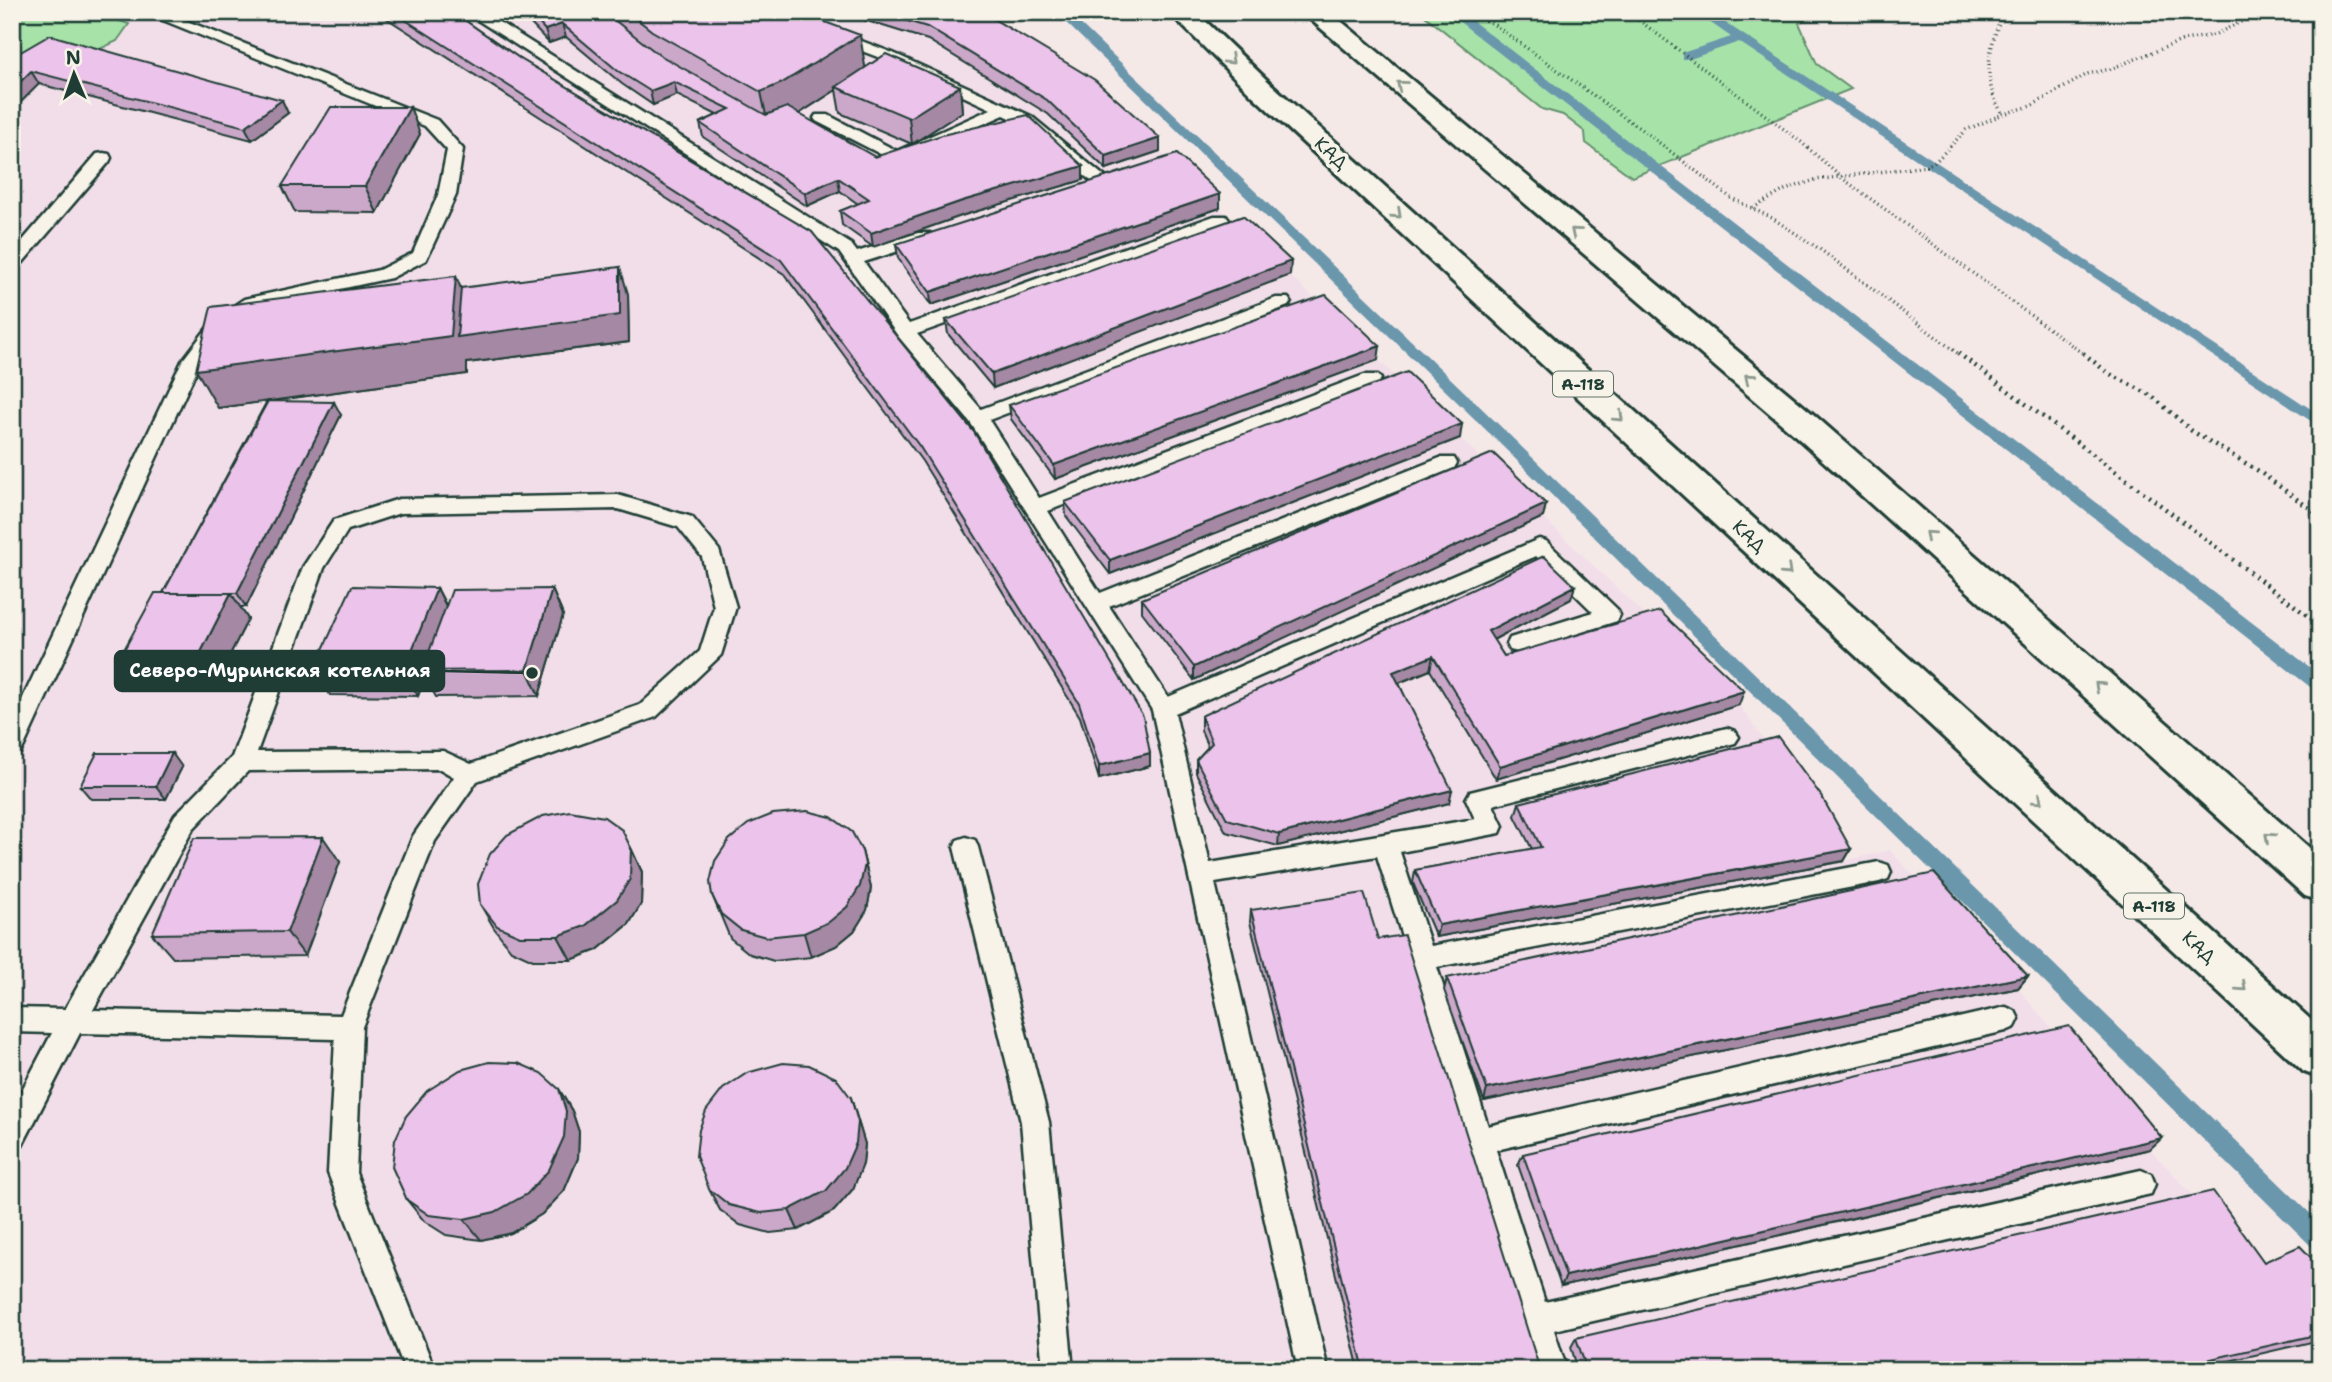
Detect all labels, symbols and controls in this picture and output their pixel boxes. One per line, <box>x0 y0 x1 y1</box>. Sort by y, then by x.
north arrow <box>38 38 108 108</box>
text: N <box>65 45 81 70</box>
one-way arrow <box>1222 51 1235 64</box>
one-way arrow <box>1396 81 1409 93</box>
street label: КАД <box>1309 131 1353 175</box>
one-way arrow <box>1389 206 1402 218</box>
one-way arrow <box>1570 228 1583 240</box>
road number: А-118 <box>1553 372 1613 396</box>
one-way arrow <box>1744 374 1757 386</box>
one-way arrow <box>1611 409 1624 422</box>
street label: КАД <box>1727 514 1771 558</box>
one-way arrow <box>1924 531 1937 543</box>
one-way arrow <box>1779 563 1792 575</box>
callout: Северо-Муринская котельная <box>115 651 444 691</box>
text: Северо-Муринская котельная <box>129 658 431 683</box>
one-way arrow <box>2094 682 2107 694</box>
one-way arrow <box>2030 792 2043 805</box>
one-way arrow <box>2264 833 2277 846</box>
road number: А-118 <box>2124 893 2184 918</box>
street label: КАД <box>2177 926 2221 969</box>
one-way arrow <box>2234 978 2247 991</box>

